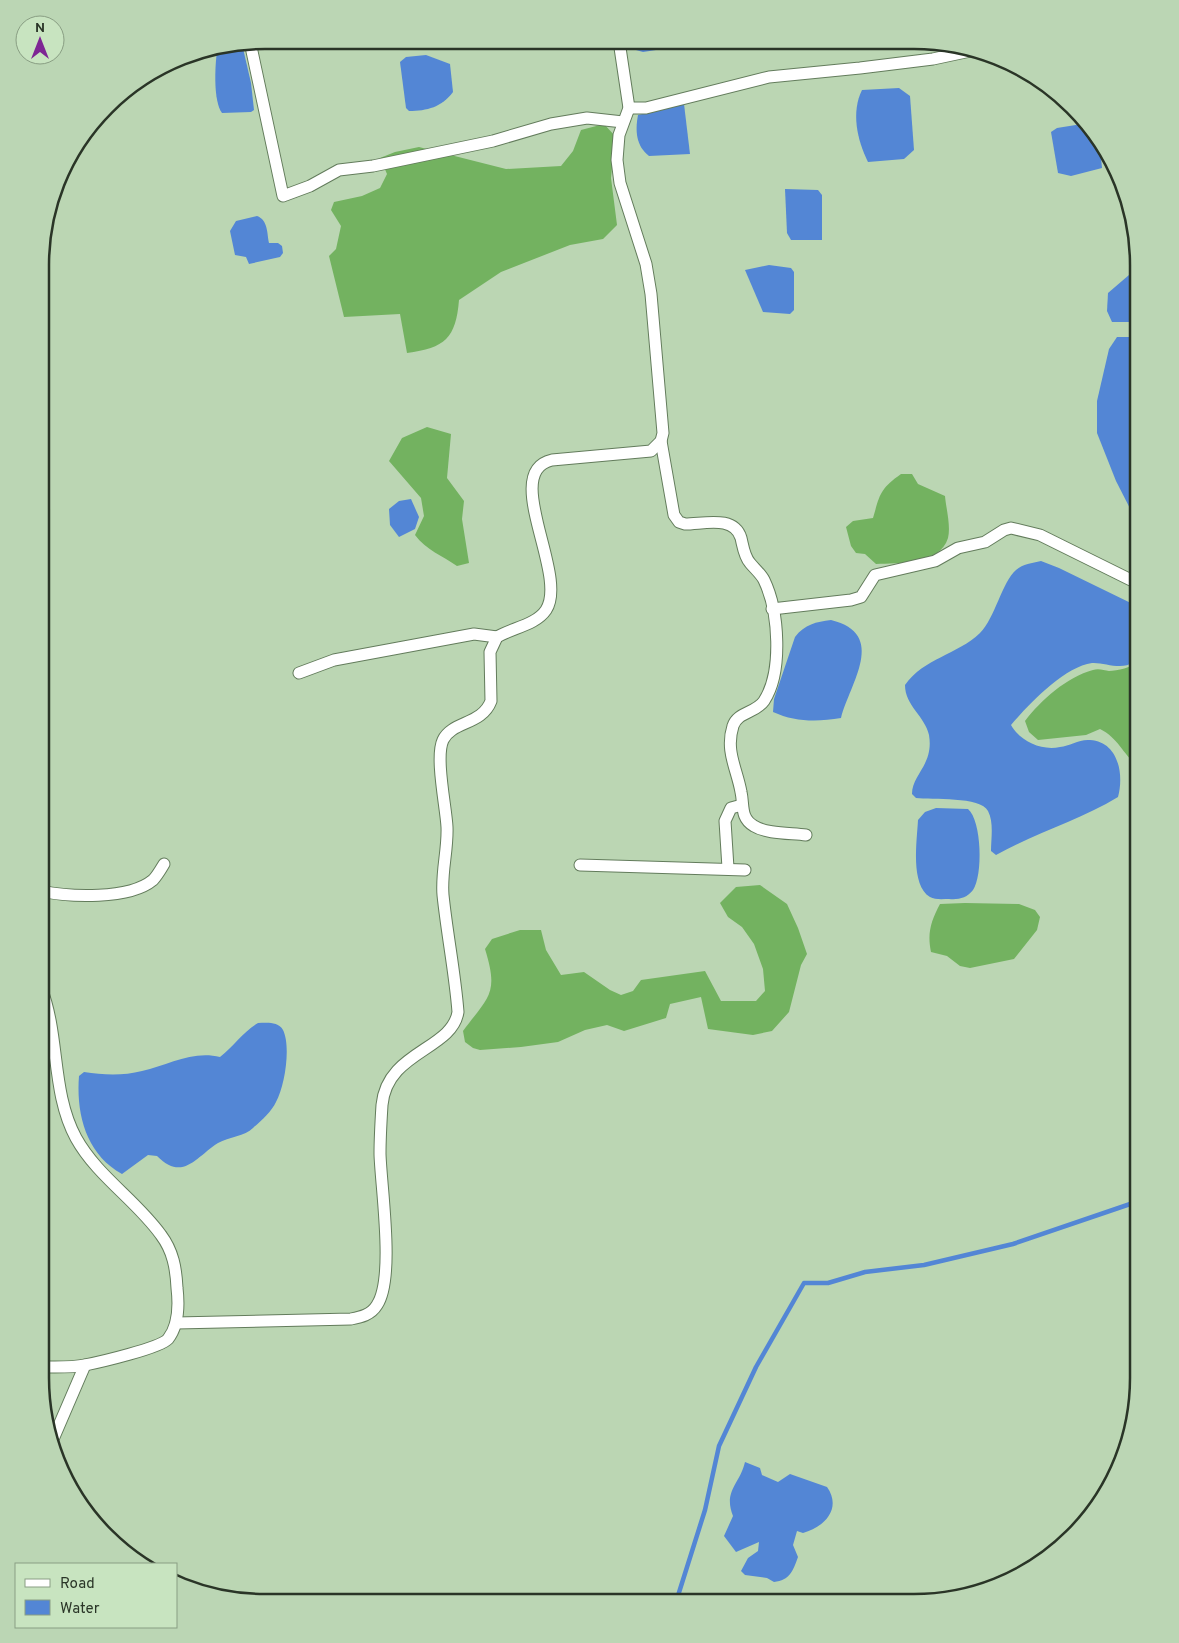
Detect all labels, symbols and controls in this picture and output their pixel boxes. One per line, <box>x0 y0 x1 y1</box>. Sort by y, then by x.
north arrow <box>15 15 65 65</box>
text: N <box>35 20 45 37</box>
legend <box>15 1563 178 1628</box>
text: Road <box>60 1575 95 1594</box>
text: Water <box>60 1600 100 1619</box>

